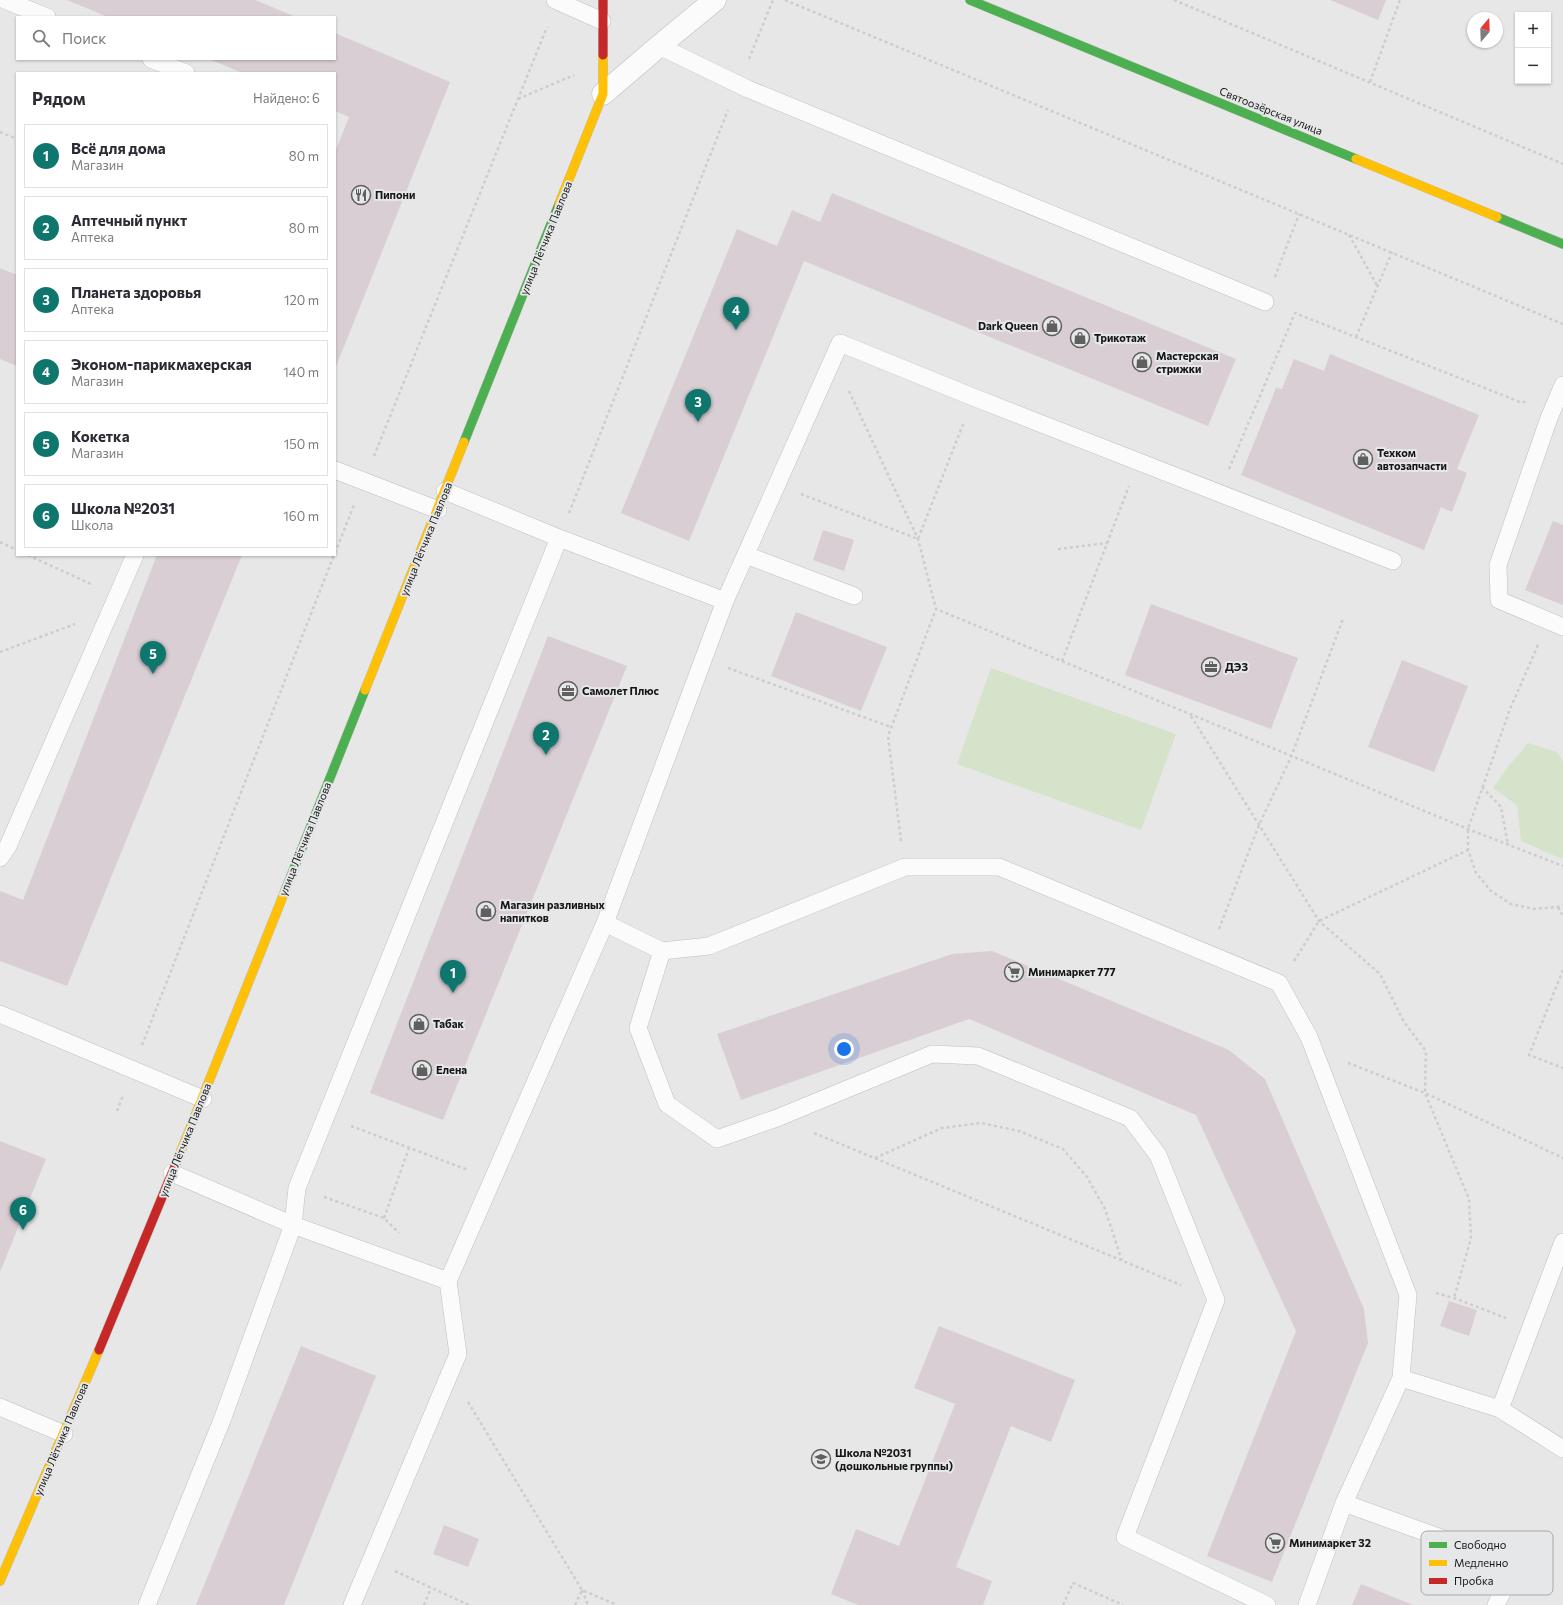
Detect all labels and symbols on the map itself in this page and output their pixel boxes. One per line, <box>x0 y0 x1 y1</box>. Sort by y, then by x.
north arrow <box>1467 12 1503 48</box>
street label: Святоозёрская улица <box>1218 84 1325 137</box>
street label: улица Лётчика Павлова <box>517 179 574 297</box>
restaurant icon: Пипони <box>350 184 372 206</box>
place label: Пипони <box>375 188 415 201</box>
pin: 4 <box>723 297 749 330</box>
shop icon: Dark Queen <box>1041 315 1063 337</box>
place label: Dark Queen <box>978 319 1038 332</box>
shop icon: Трикотаж <box>1069 327 1091 349</box>
place label: Трикотаж <box>1094 331 1147 344</box>
place label: Мастерская стрижки <box>1156 349 1219 375</box>
shop icon: Мастерская стрижки <box>1131 351 1153 373</box>
pin: 3 <box>685 389 711 422</box>
place label: Техком автозапчасти <box>1377 446 1447 472</box>
shop icon: Техком автозапчасти <box>1352 448 1374 470</box>
street label: улица Лётчика Павлова <box>397 480 454 598</box>
pin: 5 <box>140 641 166 674</box>
office icon: ДЭЗ <box>1200 656 1222 678</box>
place label: ДЭЗ <box>1225 660 1248 673</box>
office icon: Самолет Плюс <box>557 680 579 702</box>
place label: Самолет Плюс <box>582 684 659 697</box>
pin: 2 <box>533 722 559 755</box>
street label: улица Лётчика Павлова <box>276 780 333 898</box>
place label: Магазин разливных напитков <box>500 898 606 924</box>
shop icon: Магазин разливных напитков <box>475 900 497 922</box>
pin: 1 <box>440 960 466 993</box>
supermarket icon: Минимаркет 777 <box>1003 961 1025 983</box>
place label: Минимаркет 777 <box>1028 965 1115 978</box>
shop icon: Табак <box>408 1013 430 1035</box>
place label: Табак <box>433 1017 464 1030</box>
your location <box>834 1039 854 1059</box>
shop icon: Елена <box>411 1059 433 1081</box>
place label: Елена <box>436 1063 467 1076</box>
street label: улица Лётчика Павлова <box>156 1081 213 1199</box>
pin: 6 <box>10 1197 36 1230</box>
street label: улица Лётчика Павлова <box>31 1380 90 1497</box>
place label: Школа №2031 (дошкольные группы) <box>835 1446 954 1472</box>
school or university icon: Школа №2031 (дошкольные группы) <box>810 1448 832 1470</box>
legend <box>1421 1531 1553 1595</box>
supermarket icon: Минимаркет 32 <box>1264 1532 1286 1554</box>
place label: Минимаркет 32 <box>1289 1536 1371 1549</box>
text: Свободно <box>1454 1538 1507 1551</box>
text: Медленно <box>1454 1556 1509 1569</box>
text: Пробка <box>1454 1574 1493 1587</box>

